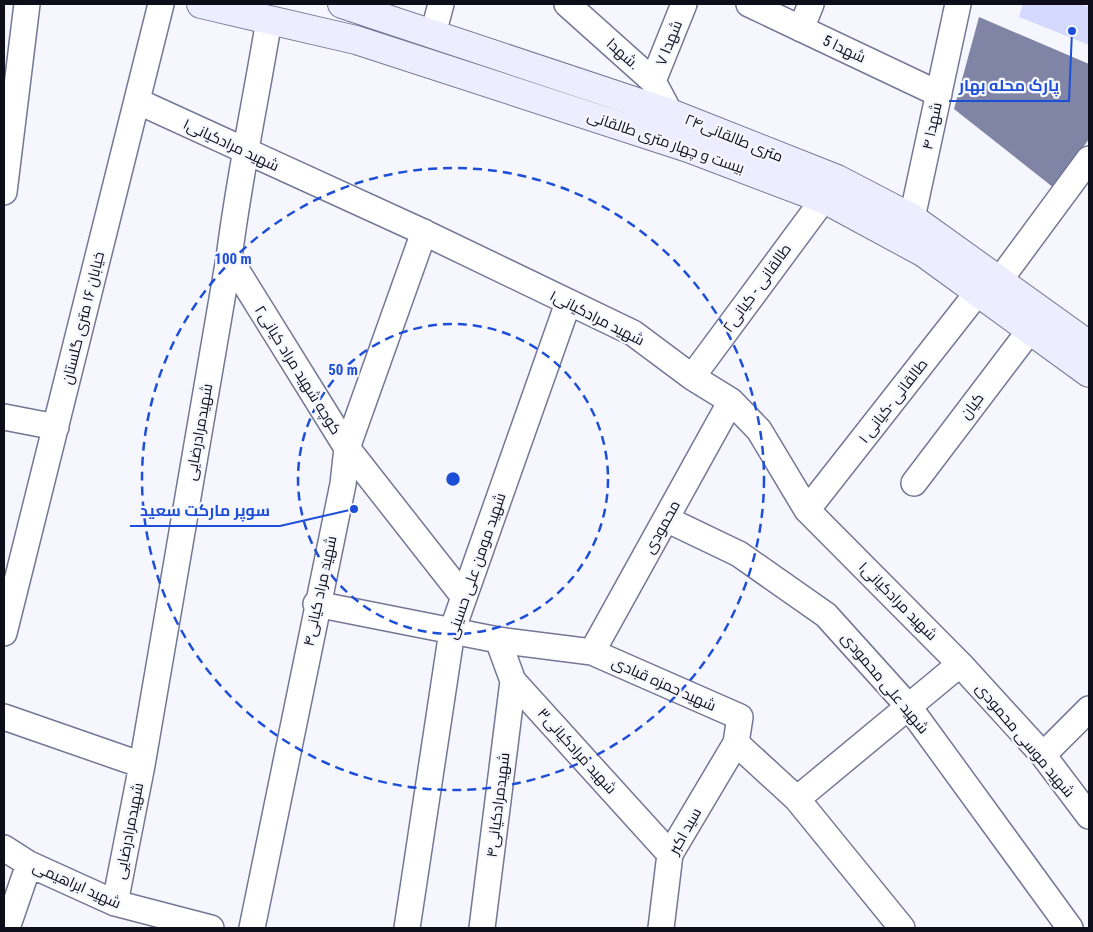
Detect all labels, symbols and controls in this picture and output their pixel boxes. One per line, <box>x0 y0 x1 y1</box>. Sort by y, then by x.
street label: شهدا ۷ <box>652 18 687 69</box>
street label: شهدا 5 <box>819 31 868 68</box>
street label: شهدا. <box>602 34 643 74</box>
callout: پارک محله بهار <box>949 70 1069 101</box>
text: پارک محله بهار <box>958 76 1059 97</box>
street label: شهدا ۴ <box>918 101 947 151</box>
street label: بیست و چهار متری طالقانی <box>585 107 747 178</box>
street label: ۲۴متری طالقانی <box>682 110 786 167</box>
street label: شهید مرادکیانی۱ <box>180 115 282 176</box>
street label: طالقانی - کیانی۲ <box>719 240 796 336</box>
street label: خیابان ۱۶ متری گلستان <box>58 250 109 386</box>
text: 100 m <box>214 250 252 268</box>
street label: شهید مرادکیانی۱ <box>546 286 647 350</box>
street label: کوچه شهید مراد کیانی۲ <box>250 302 345 438</box>
street label: طالقانی -کیانی ۱ <box>855 355 932 447</box>
text: 50 m <box>328 361 358 379</box>
street label: شهیدمرادرضایی <box>182 382 217 482</box>
street label: کیان <box>956 389 988 423</box>
centre of rings <box>444 470 462 488</box>
street label: شهید مومن علی حسینی <box>442 490 510 642</box>
callout: سوپر مارکت سعید <box>130 495 280 526</box>
street label: محمودی <box>640 497 685 557</box>
text: سوپر مارکت سعید <box>140 501 270 522</box>
street label: شهید مراد کیانی۴ <box>300 534 341 648</box>
street label: شهید مرادکیانی۱ <box>854 558 941 645</box>
street label: شهید علی محمودی <box>837 629 933 738</box>
street label: شهید حمزه قبادی <box>609 653 719 716</box>
street label: شهید موسی محمودی <box>971 679 1078 801</box>
street label: شهید مرادکیانی۳ <box>533 704 620 798</box>
street label: شهیدمرادکیانی۴ <box>483 751 514 859</box>
street label: شهیدمرادرضایی <box>111 781 148 881</box>
street label: سید اکبر <box>664 805 705 858</box>
street label: شهید ابراهیمی <box>30 858 124 913</box>

